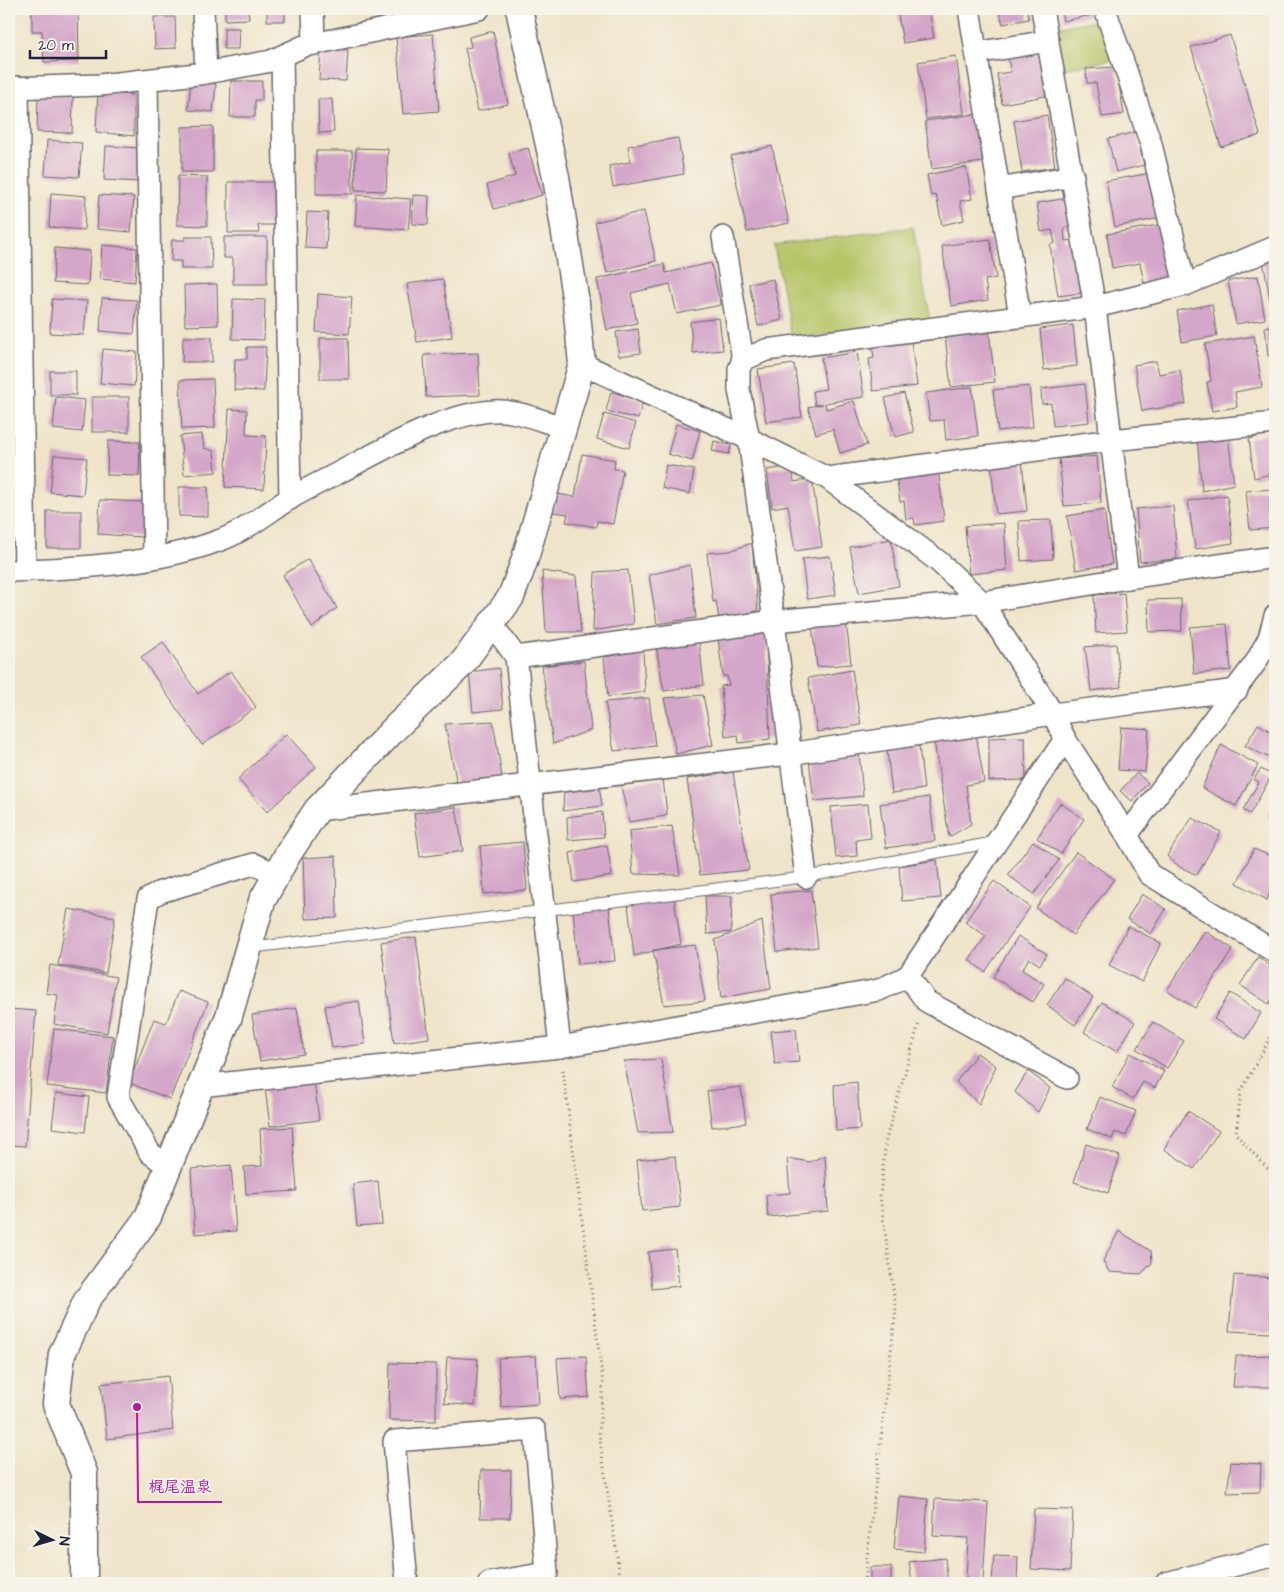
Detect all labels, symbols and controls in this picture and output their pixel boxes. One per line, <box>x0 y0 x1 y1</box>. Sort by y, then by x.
scale bar <box>30 28 106 60</box>
text: 20 m <box>38 35 74 56</box>
callout: 梶尾温泉 <box>138 1471 222 1502</box>
text: 梶尾温泉 <box>148 1476 212 1498</box>
north arrow <box>28 1514 78 1564</box>
text: N <box>54 1536 74 1547</box>

